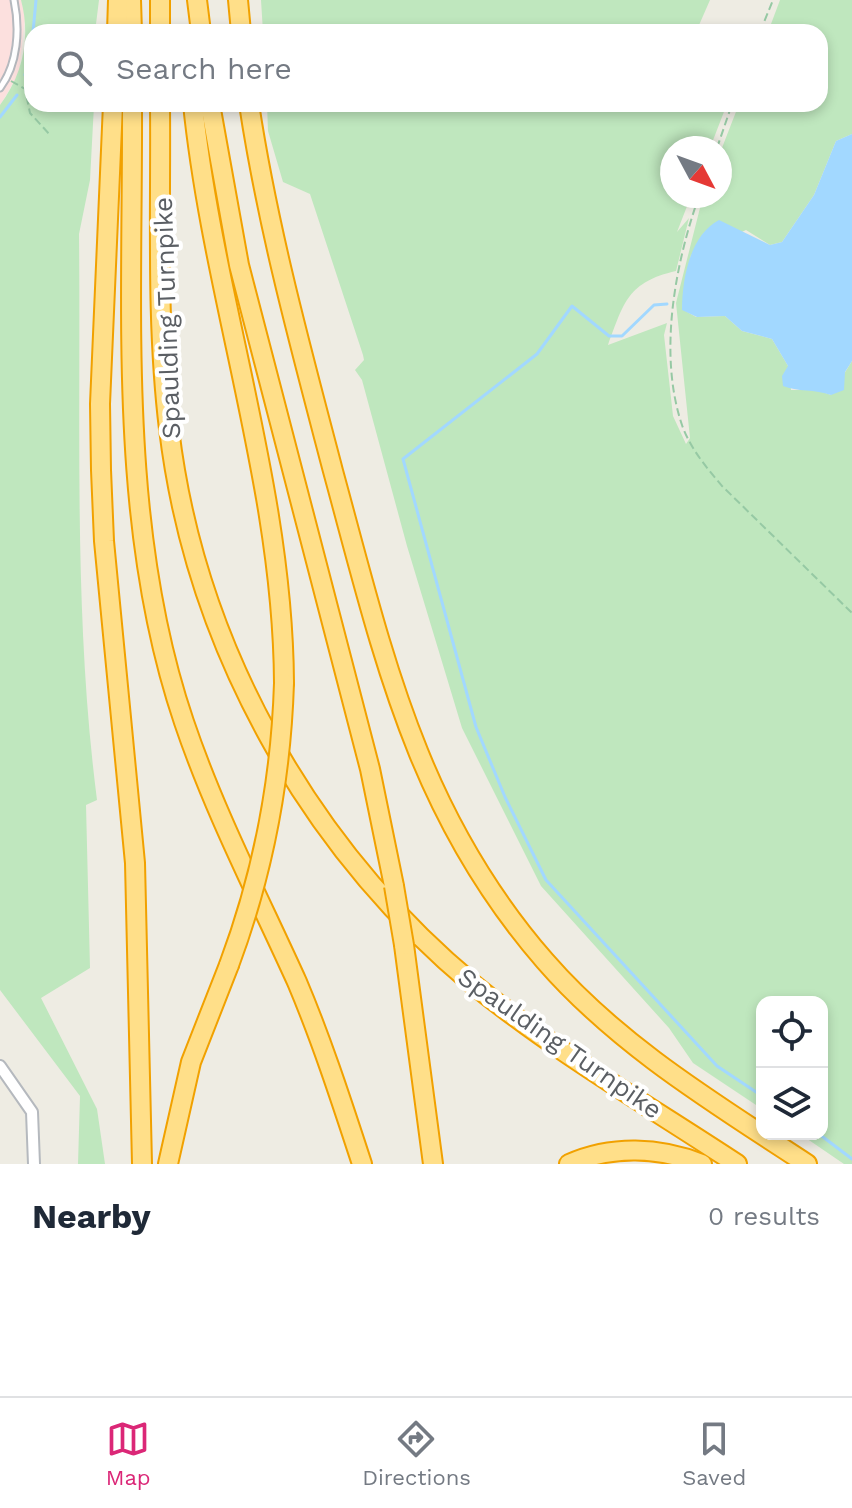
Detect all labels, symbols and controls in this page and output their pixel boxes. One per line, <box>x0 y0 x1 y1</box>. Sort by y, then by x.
search box <box>24 24 828 112</box>
icon: search <box>52 46 96 90</box>
text: Search here <box>116 51 292 86</box>
north arrow <box>660 136 732 208</box>
street label: Spaulding Turnpike <box>148 196 186 440</box>
street label: Spaulding Turnpike <box>452 961 668 1125</box>
map controls <box>756 996 828 1140</box>
button: locate <box>756 996 828 1068</box>
button: layers <box>756 1068 828 1140</box>
text: Nearby <box>32 1196 151 1236</box>
text: 0 results <box>708 1201 820 1231</box>
tab: Map <box>106 1417 151 1490</box>
tab: Directions <box>362 1417 471 1490</box>
tab: Saved <box>682 1417 746 1490</box>

